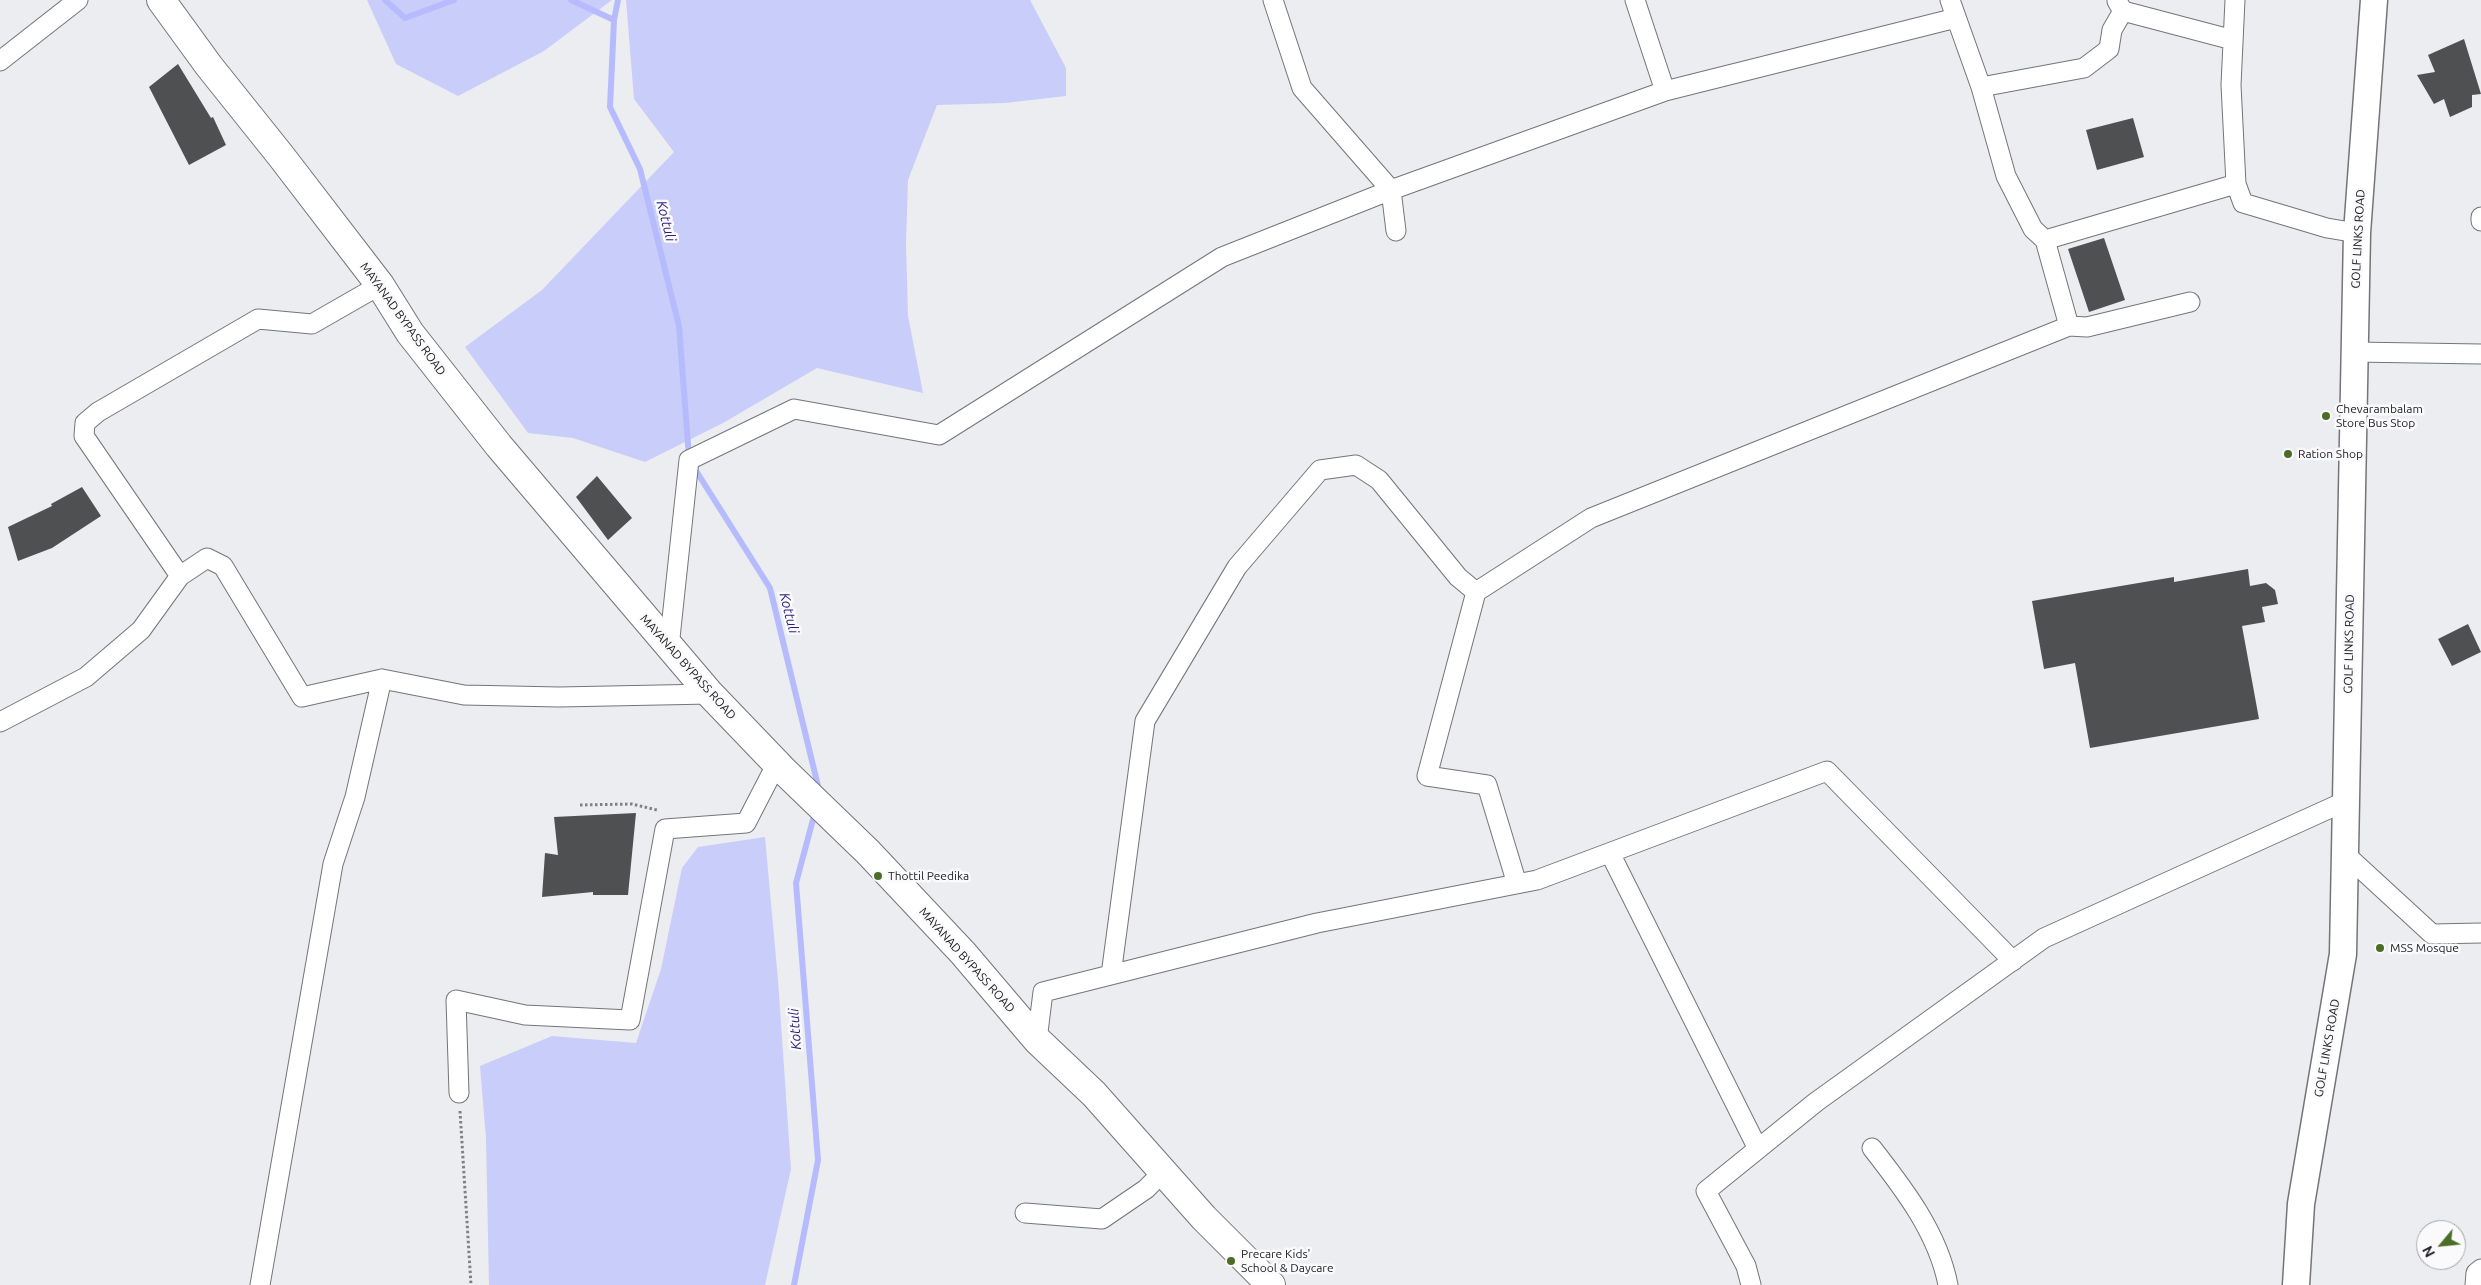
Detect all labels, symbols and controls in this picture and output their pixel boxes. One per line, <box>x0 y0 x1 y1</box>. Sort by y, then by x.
street label: GOLF LINKS ROAD <box>2348 189 2368 289</box>
water label: Kottuli <box>653 199 679 243</box>
street label: MAYANAD BYPASS ROAD <box>357 260 449 378</box>
place label: Chevarambalam Store Bus Stop <box>2336 402 2423 430</box>
marker: Chevarambalam Store Bus Stop <box>2320 410 2332 422</box>
place label: Ration Shop <box>2298 447 2363 461</box>
marker: Ration Shop <box>2282 448 2294 460</box>
water label: Kottuli <box>776 591 802 635</box>
street label: GOLF LINKS ROAD <box>2341 594 2357 694</box>
street label: MAYANAD BYPASS ROAD <box>637 612 739 722</box>
place label: Thottil Peedika <box>888 869 969 883</box>
marker: Thottil Peedika <box>872 870 884 882</box>
street label: MAYANAD BYPASS ROAD <box>916 905 1018 1015</box>
place label: MSS Mosque <box>2390 941 2459 955</box>
marker: MSS Mosque <box>2374 942 2386 954</box>
street label: GOLF LINKS ROAD <box>2311 998 2343 1098</box>
water label: Kottuli <box>785 1008 805 1050</box>
north arrow <box>2416 1220 2466 1270</box>
text: N <box>2419 1243 2438 1260</box>
place label: Precare Kids' School & Daycare <box>1241 1247 1334 1275</box>
marker: Precare Kids' School & Daycare <box>1225 1255 1237 1267</box>

